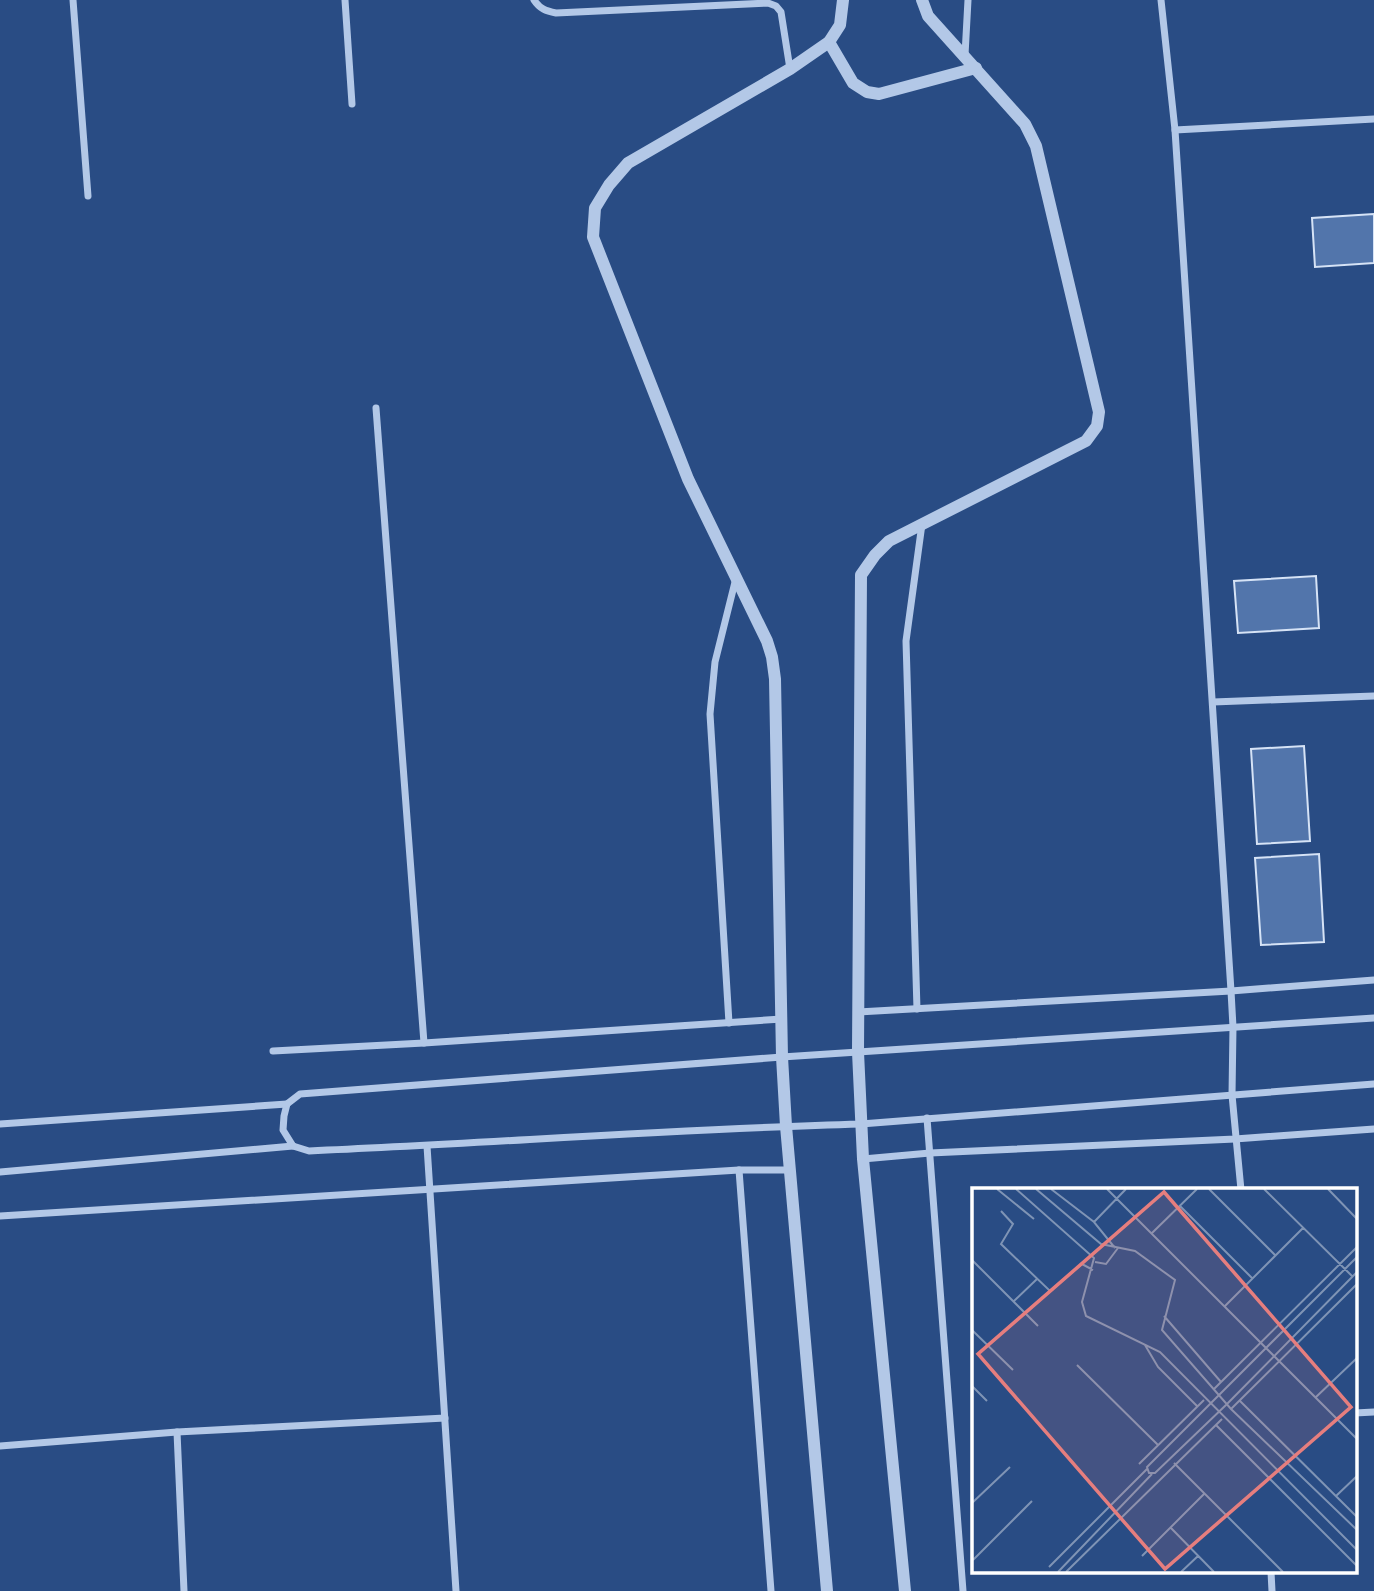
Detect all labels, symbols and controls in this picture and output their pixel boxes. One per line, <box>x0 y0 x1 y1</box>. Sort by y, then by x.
inset map <box>972 1188 1356 1574</box>

